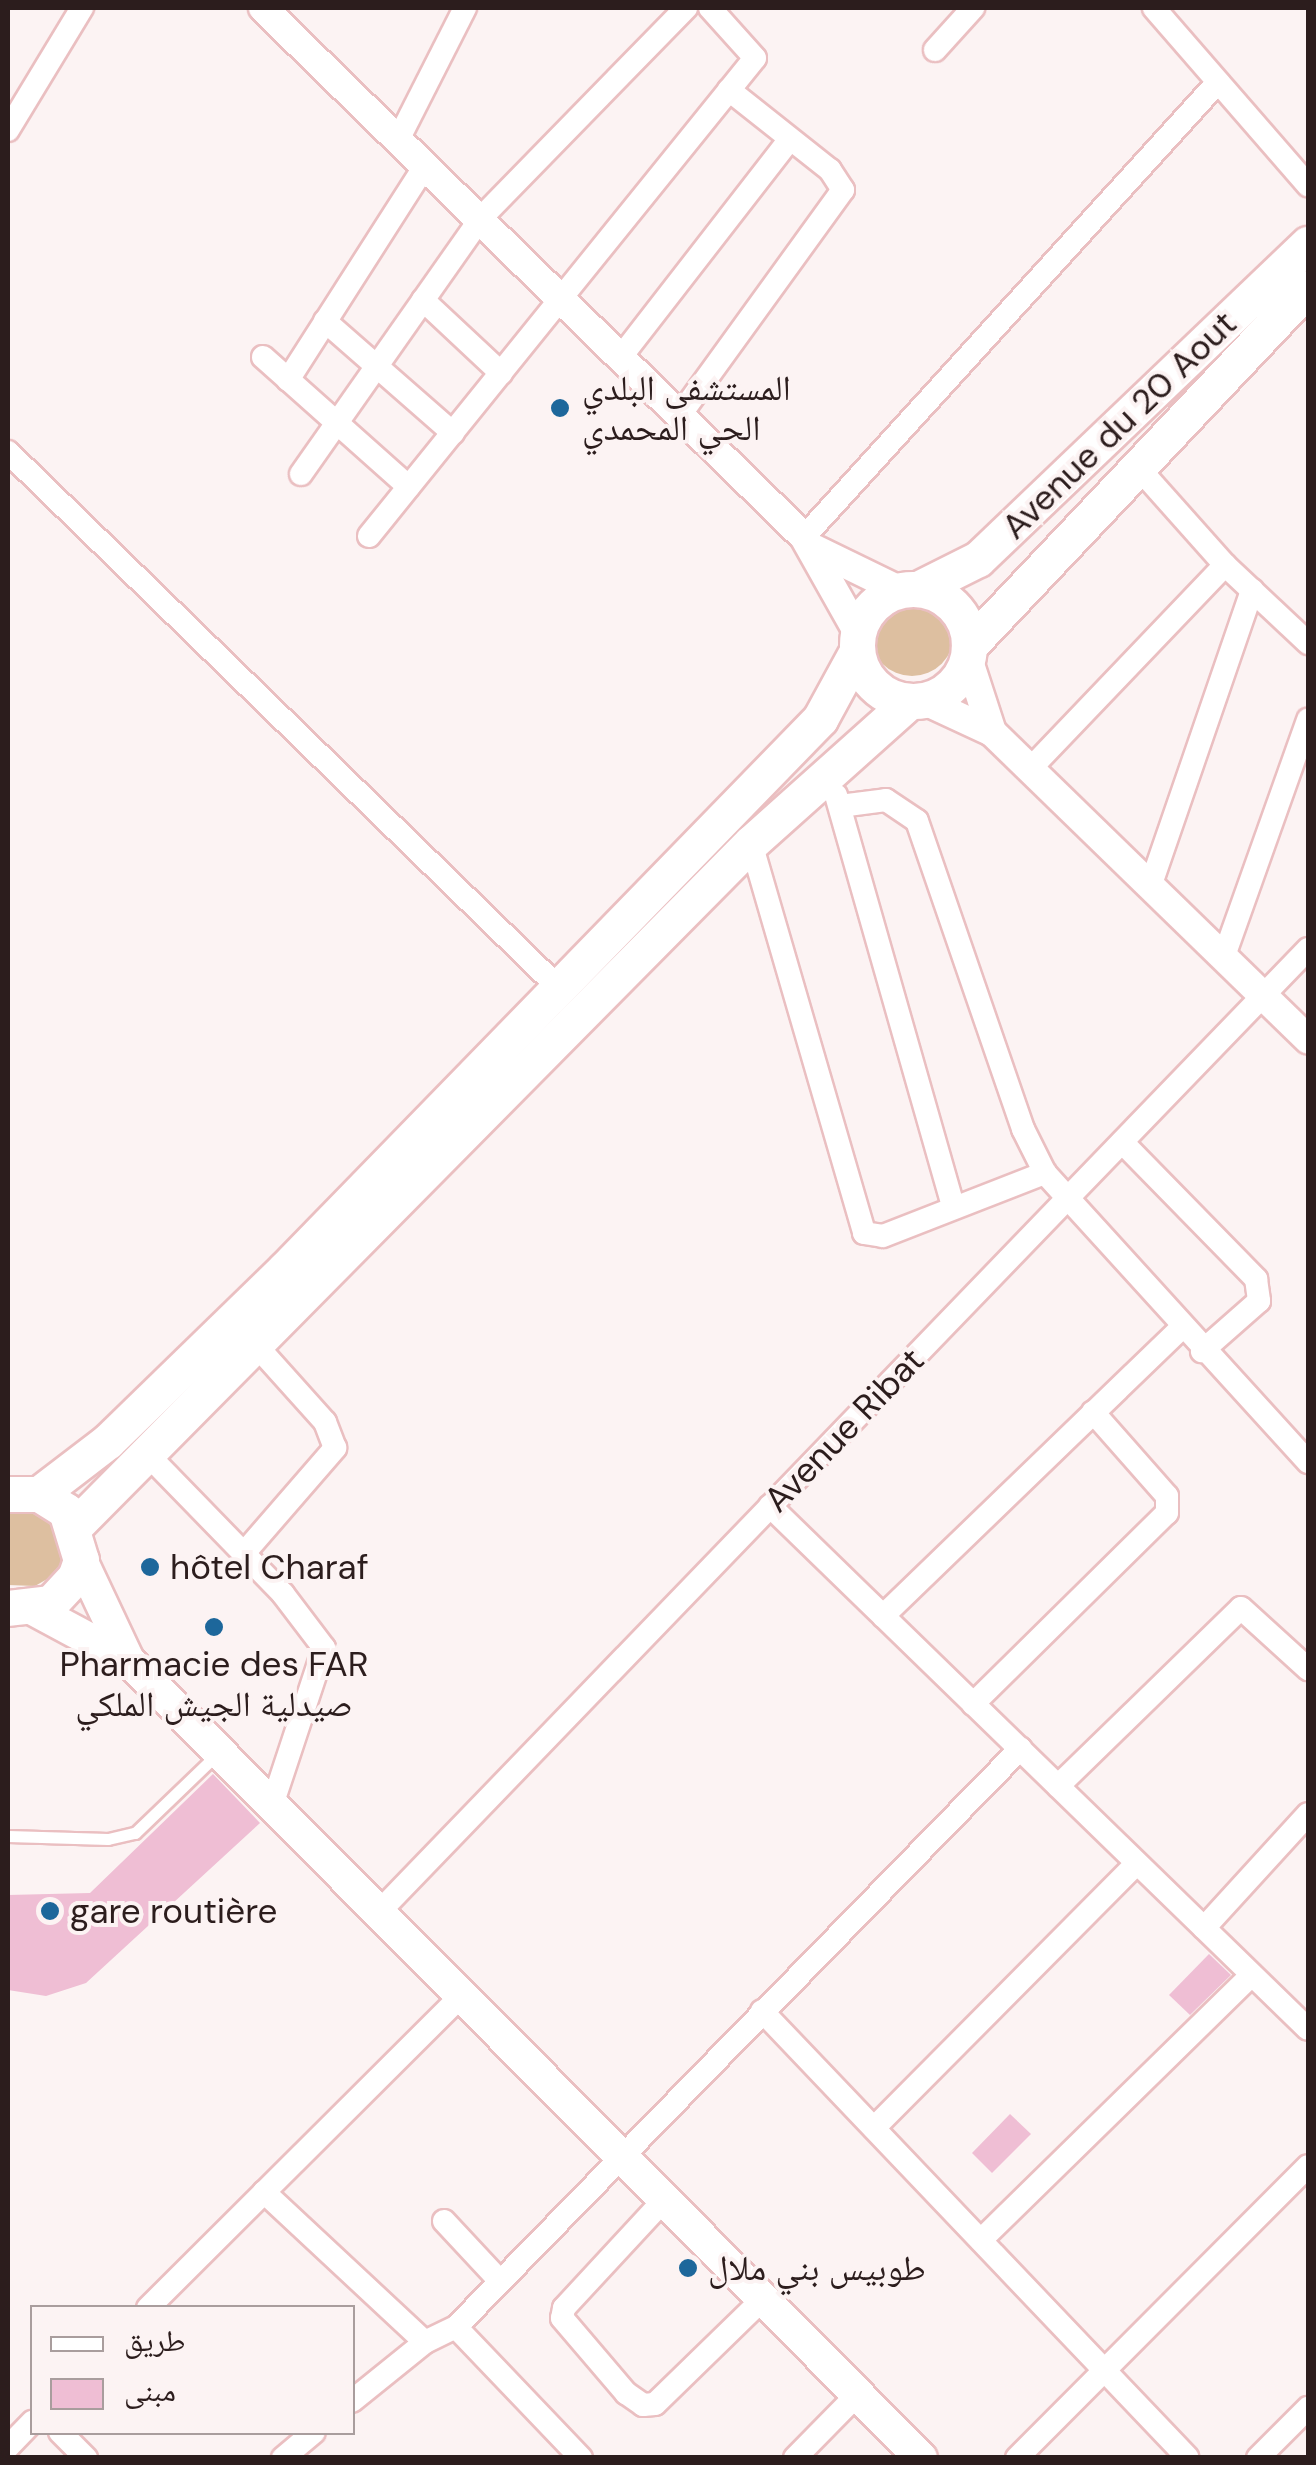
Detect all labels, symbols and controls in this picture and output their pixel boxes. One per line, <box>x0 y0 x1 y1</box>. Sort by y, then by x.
street label: Avenue du 20 Aout <box>993 302 1245 548</box>
place label: المستشفى البلدي الحي المحمدي <box>582 367 791 449</box>
marker: المستشفى البلدي الحي المحمدي <box>547 395 573 421</box>
street label: Avenue Ribat <box>755 1339 933 1521</box>
place label: hôtel Charaf <box>170 1546 369 1588</box>
marker: hôtel Charaf <box>139 1556 161 1578</box>
marker: Pharmacie des FAR صيدلية الجيش الملكي <box>203 1616 225 1638</box>
place label: Pharmacie des FAR صيدلية الجيش الملكي <box>59 1643 369 1725</box>
place label: gare routière <box>70 1890 277 1932</box>
marker: gare routière <box>39 1900 61 1922</box>
place label: طوبيس بني ملال <box>708 2247 926 2289</box>
marker: طوبيس بني ملال <box>677 2257 699 2279</box>
legend <box>30 2305 355 2435</box>
text: طريق <box>124 2321 185 2360</box>
text: مبنى <box>124 2371 176 2410</box>

